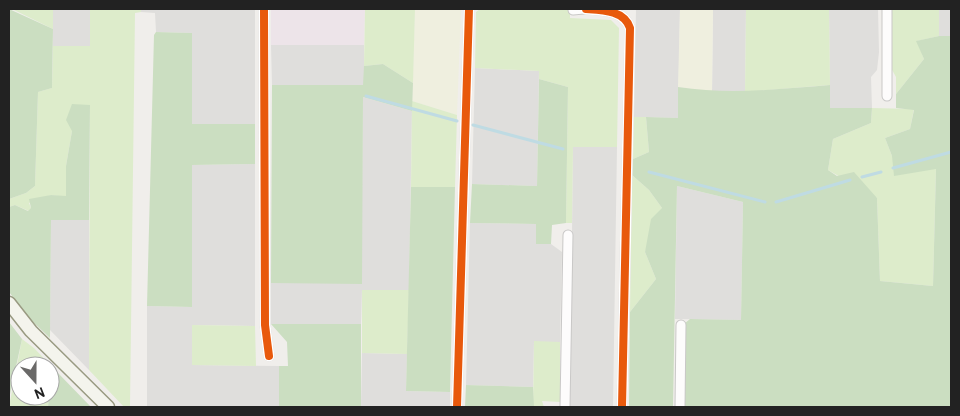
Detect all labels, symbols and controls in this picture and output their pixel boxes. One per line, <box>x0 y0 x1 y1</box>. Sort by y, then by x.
north arrow <box>10 356 60 406</box>
text: N <box>31 382 47 401</box>

